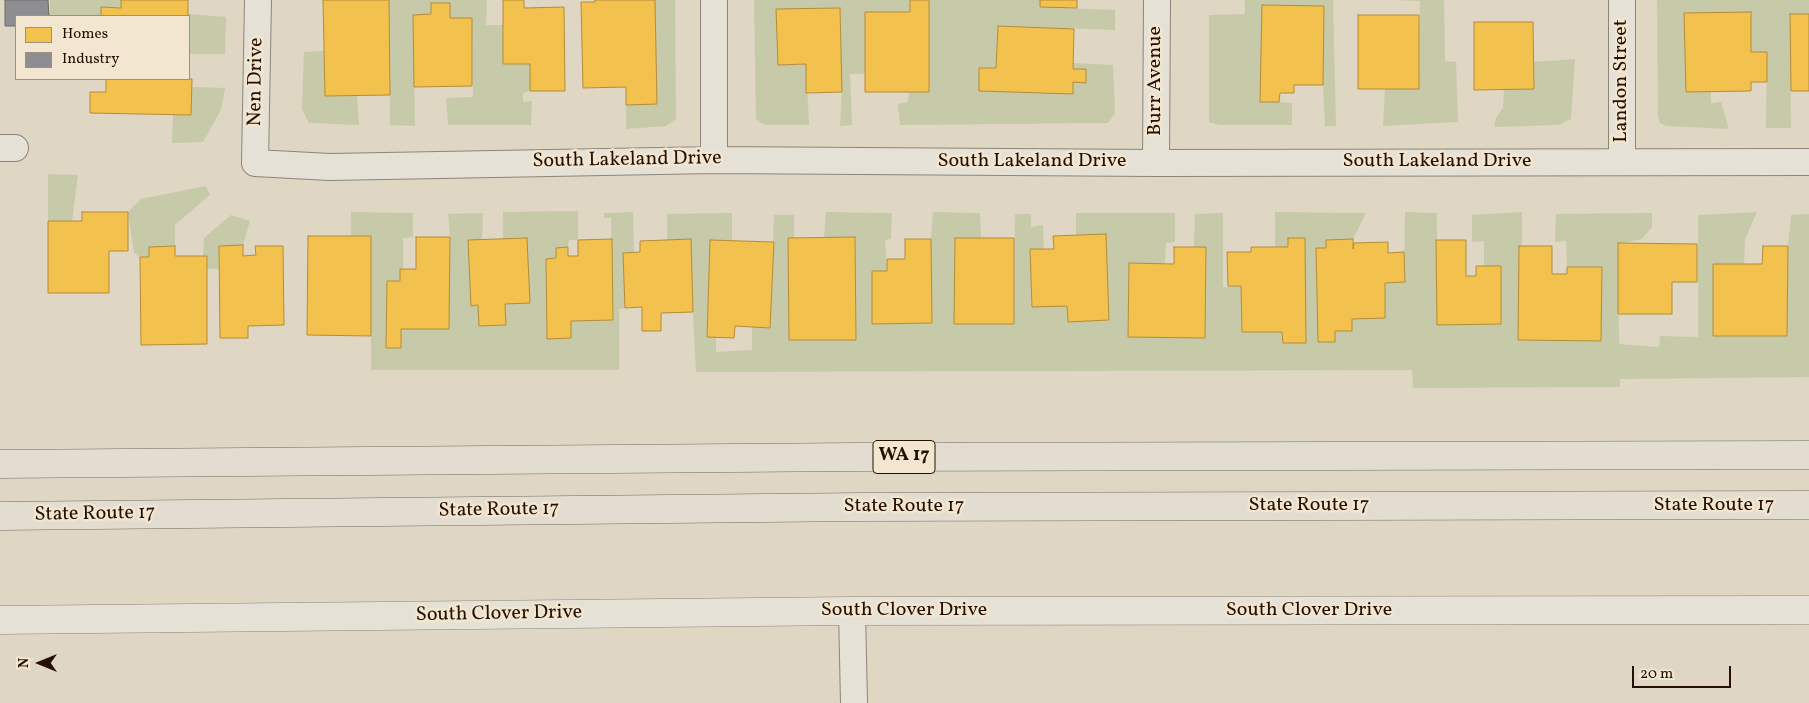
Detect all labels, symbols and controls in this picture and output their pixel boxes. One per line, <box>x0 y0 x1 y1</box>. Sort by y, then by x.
legend <box>15 15 190 80</box>
street label: Landon Street <box>1610 19 1634 143</box>
text: Homes <box>62 24 108 45</box>
street label: Burr Avenue <box>1144 26 1168 136</box>
street label: Nen Drive <box>244 37 270 127</box>
text: Industry <box>62 49 119 70</box>
street label: South Lakeland Drive <box>532 147 722 175</box>
street label: South Lakeland Drive <box>937 150 1127 174</box>
street label: South Lakeland Drive <box>1342 150 1532 174</box>
road number: WA 17 <box>873 441 935 474</box>
street label: State Route 17 <box>1249 494 1369 518</box>
street label: State Route 17 <box>1654 494 1774 518</box>
street label: State Route 17 <box>844 495 964 519</box>
street label: State Route 17 <box>438 498 560 524</box>
street label: State Route 17 <box>34 502 156 528</box>
street label: South Clover Drive <box>821 599 987 623</box>
street label: South Clover Drive <box>1226 599 1392 623</box>
street label: South Clover Drive <box>416 602 582 628</box>
north arrow <box>15 638 65 688</box>
scale bar <box>1634 656 1733 688</box>
text: N <box>15 658 34 668</box>
text: 20 m <box>1640 664 1673 685</box>

